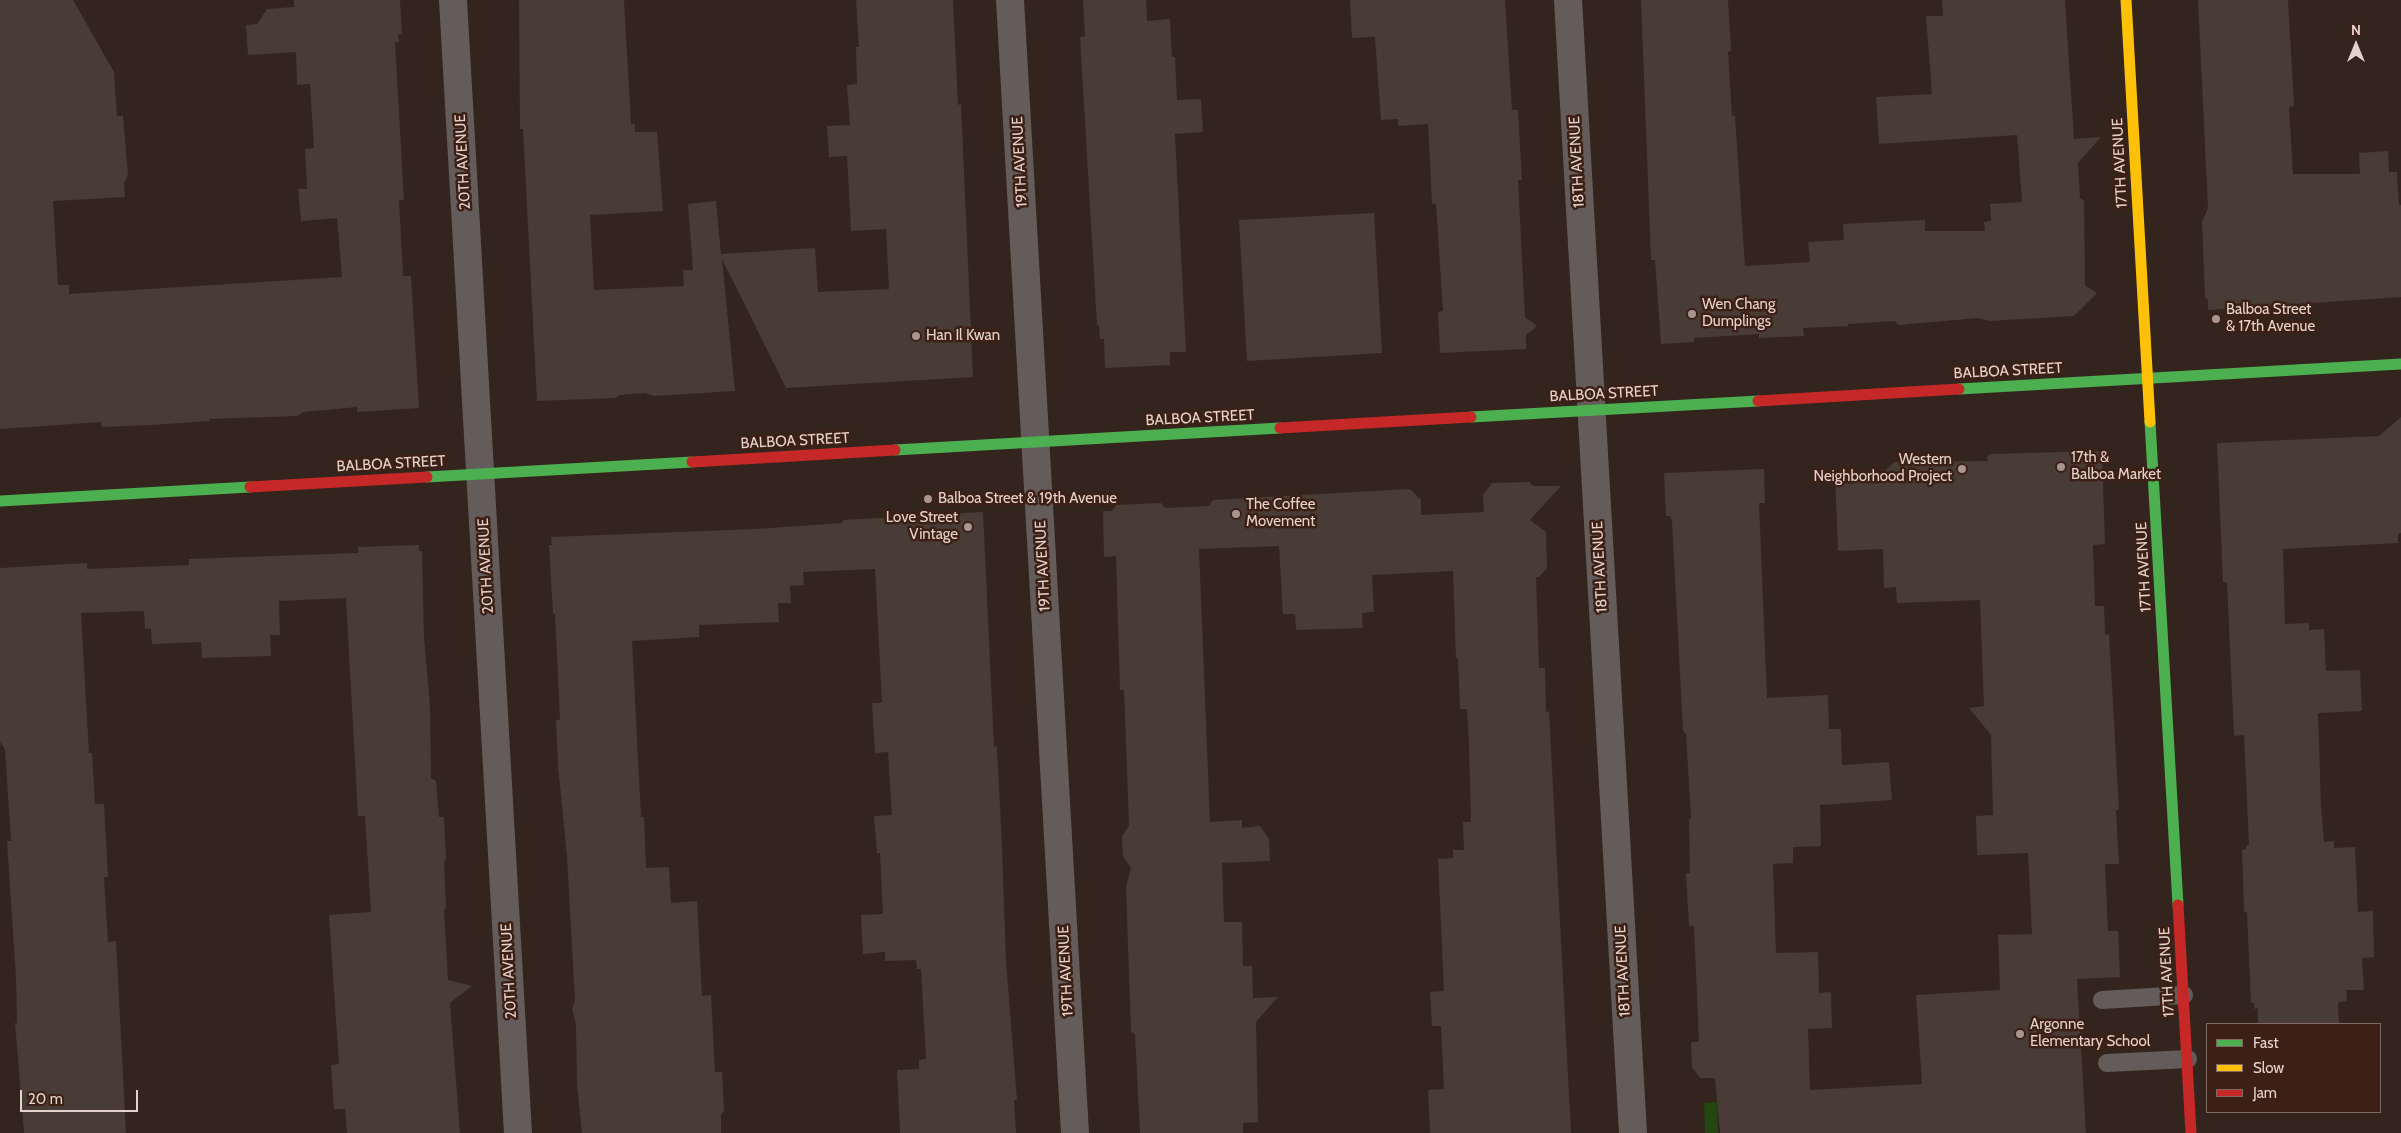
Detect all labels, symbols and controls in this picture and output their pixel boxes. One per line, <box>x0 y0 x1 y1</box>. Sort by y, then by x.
north arrow <box>2331 20 2381 70</box>
text: N <box>2351 21 2361 39</box>
street label: 20TH AVENUE <box>452 114 474 210</box>
street label: 19TH AVENUE <box>1009 116 1031 208</box>
street label: 18TH AVENUE <box>1566 116 1588 208</box>
street label: 17TH AVENUE <box>2109 117 2131 209</box>
place label: Wen Chang Dumplings <box>1702 296 1775 331</box>
place label: Balboa Street & 17th Avenue <box>2226 301 2315 336</box>
marker: Wen Chang Dumplings <box>1686 308 1698 320</box>
marker: Balboa Street & 17th Avenue <box>2210 313 2222 325</box>
place label: Han Il Kwan <box>926 327 1000 345</box>
marker: Han Il Kwan <box>910 330 922 342</box>
street label: BALBOA STREET <box>1953 359 2063 383</box>
street label: BALBOA STREET <box>1549 382 1659 406</box>
street label: BALBOA STREET <box>1145 406 1255 430</box>
street label: BALBOA STREET <box>740 429 850 453</box>
place label: 17th & Balboa Market <box>2071 449 2161 484</box>
place label: Western Neighborhood Project <box>1814 451 1952 486</box>
street label: BALBOA STREET <box>336 452 446 476</box>
marker: 17th & Balboa Market <box>2055 461 2067 473</box>
marker: Western Neighborhood Project <box>1956 463 1968 475</box>
place label: Balboa Street & 19th Avenue <box>938 490 1117 508</box>
marker: Balboa Street & 19th Avenue <box>922 493 934 505</box>
place label: The Coffee Movement <box>1246 496 1315 531</box>
marker: The Coffee Movement <box>1230 508 1242 520</box>
place label: Love Street Vintage <box>886 509 958 544</box>
street label: 20TH AVENUE <box>475 518 497 614</box>
street label: 19TH AVENUE <box>1032 520 1054 612</box>
marker: Love Street Vintage <box>962 521 974 533</box>
street label: 18TH AVENUE <box>1589 521 1611 613</box>
street label: 17TH AVENUE <box>2133 521 2155 613</box>
street label: 20TH AVENUE <box>498 923 520 1019</box>
street label: 19TH AVENUE <box>1055 925 1077 1017</box>
street label: 18TH AVENUE <box>1612 925 1634 1017</box>
street label: 17TH AVENUE <box>2156 926 2178 1018</box>
place label: Argonne Elementary School <box>2030 1016 2150 1051</box>
legend <box>2206 1023 2381 1113</box>
marker: Argonne Elementary School <box>2014 1028 2026 1040</box>
text: Fast <box>2253 1034 2278 1052</box>
text: Slow <box>2253 1059 2284 1077</box>
scale bar <box>22 1080 140 1112</box>
text: Jam <box>2253 1084 2277 1102</box>
text: 20 m <box>28 1090 63 1108</box>

